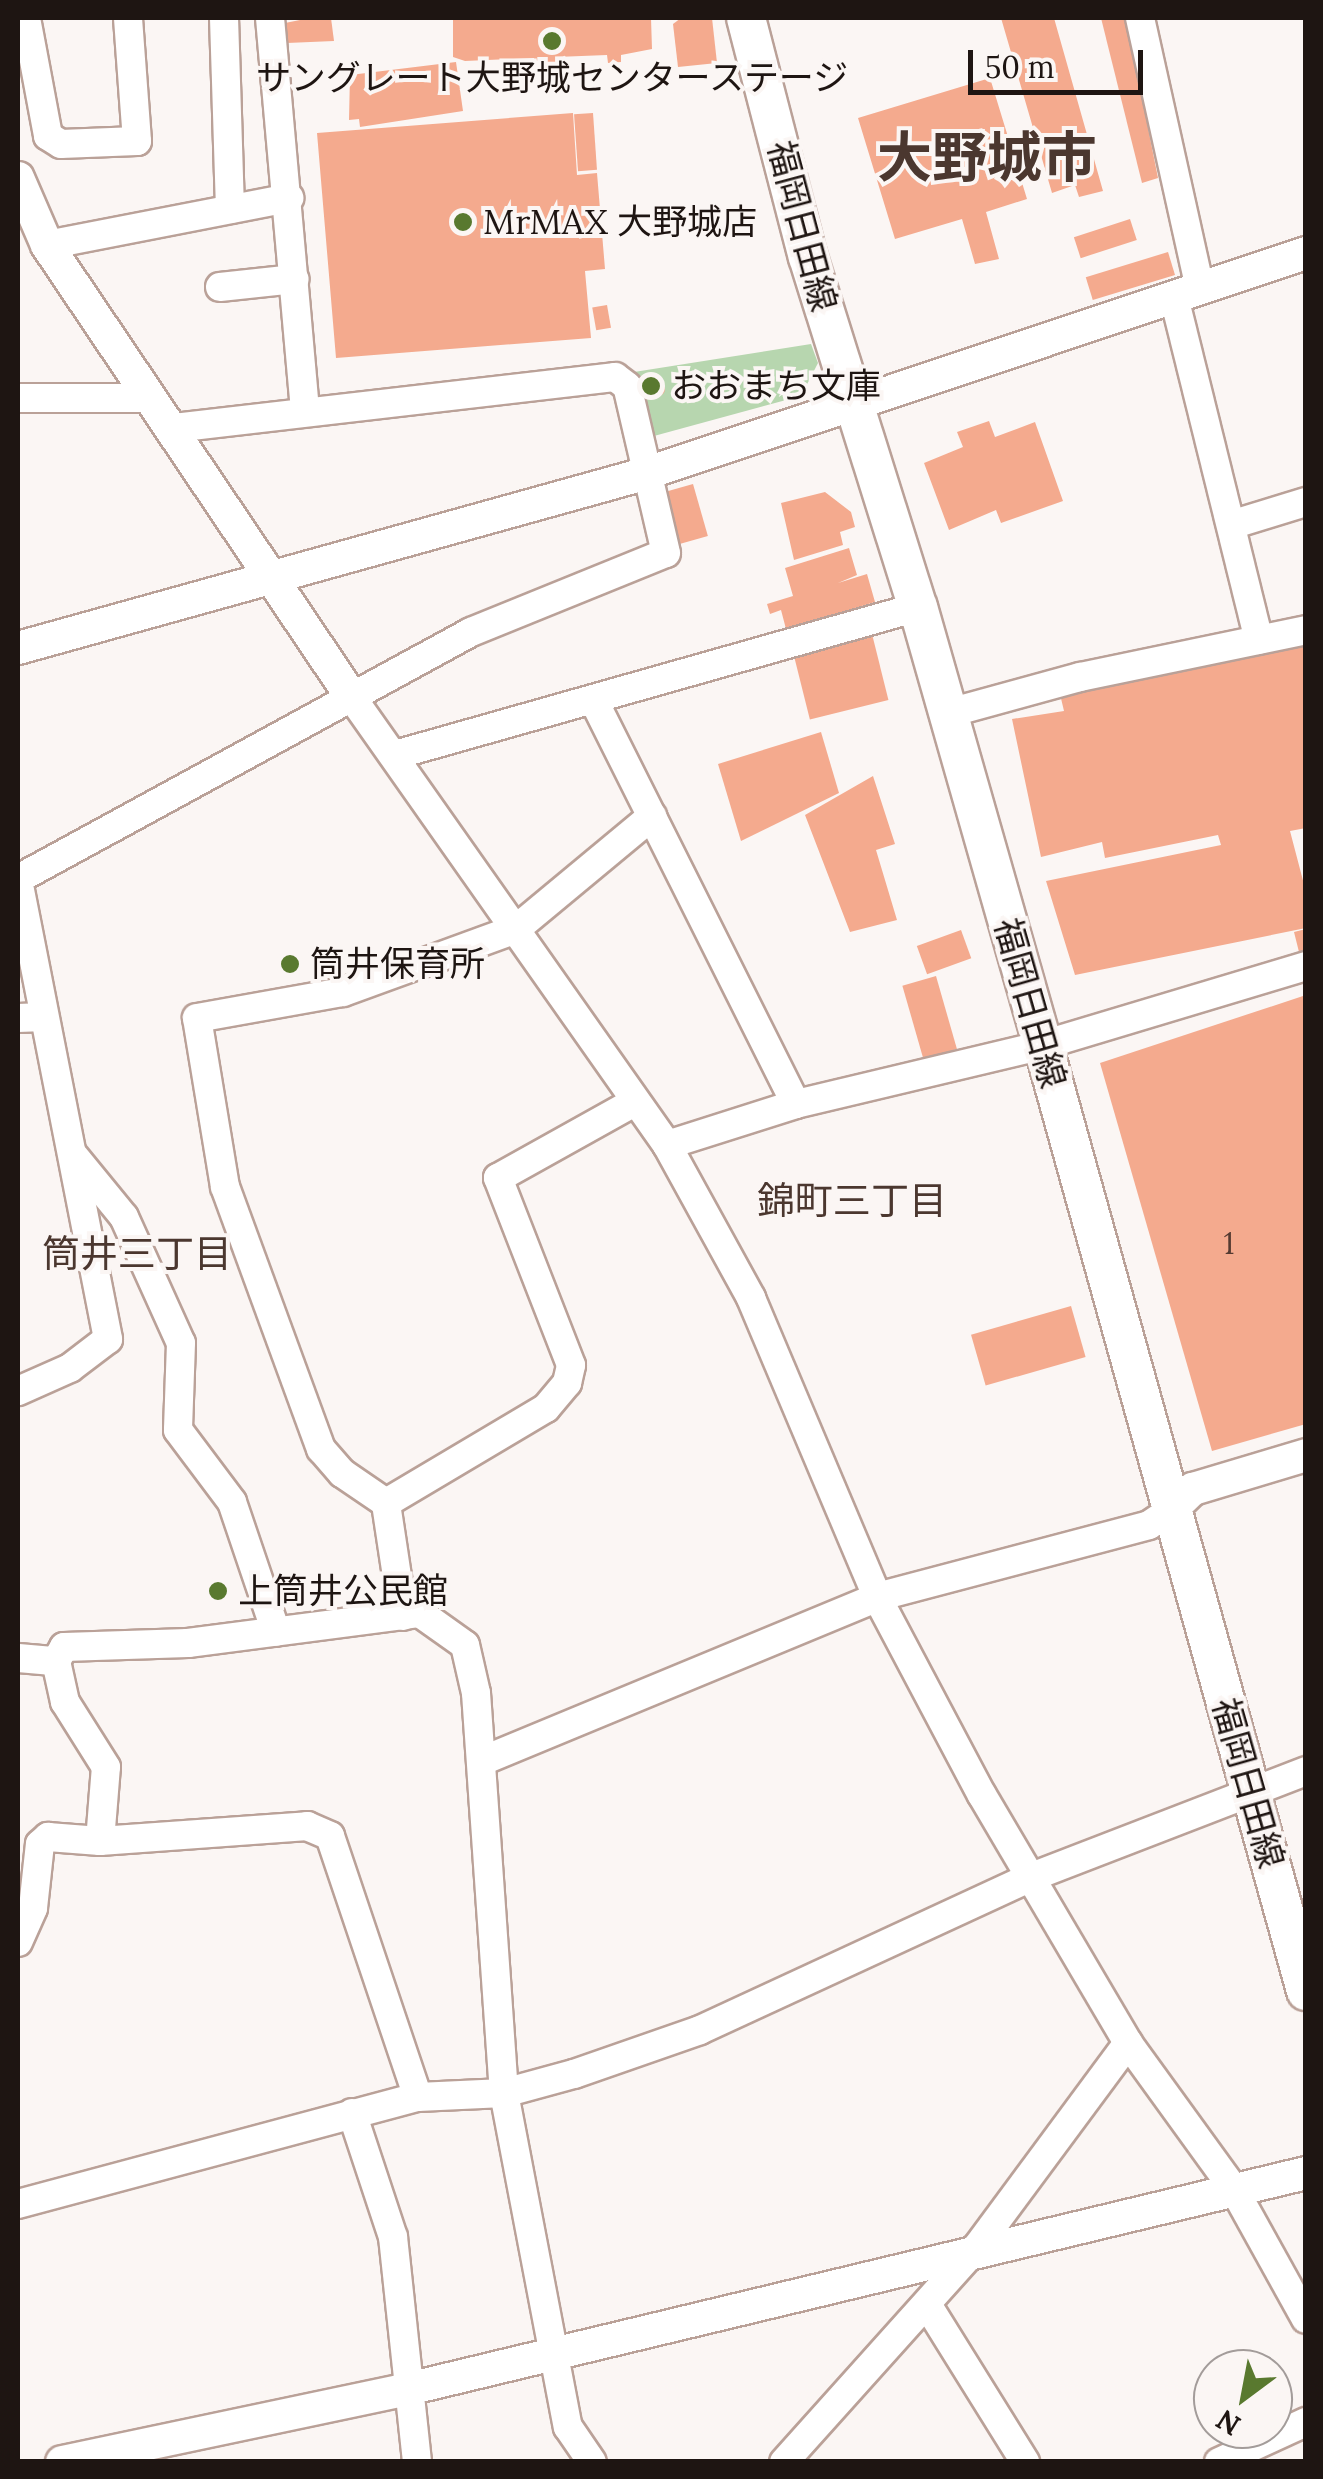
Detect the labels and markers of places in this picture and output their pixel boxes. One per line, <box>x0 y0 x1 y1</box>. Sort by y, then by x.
marker: サングレート大野城センターステージ <box>541 30 563 52</box>
place label: サングレート大野城センターステージ <box>255 57 849 99</box>
place label: MrMAX 大野城店 <box>483 201 757 243</box>
marker: MrMAX 大野城店 <box>452 211 474 233</box>
place label: おおまち文庫 <box>671 365 881 407</box>
marker: おおまち文庫 <box>640 375 662 397</box>
place label: 筒井保育所 <box>310 943 485 985</box>
marker: 筒井保育所 <box>279 953 301 975</box>
place label: 上筒井公民館 <box>238 1570 448 1612</box>
marker: 上筒井公民館 <box>207 1580 229 1602</box>

